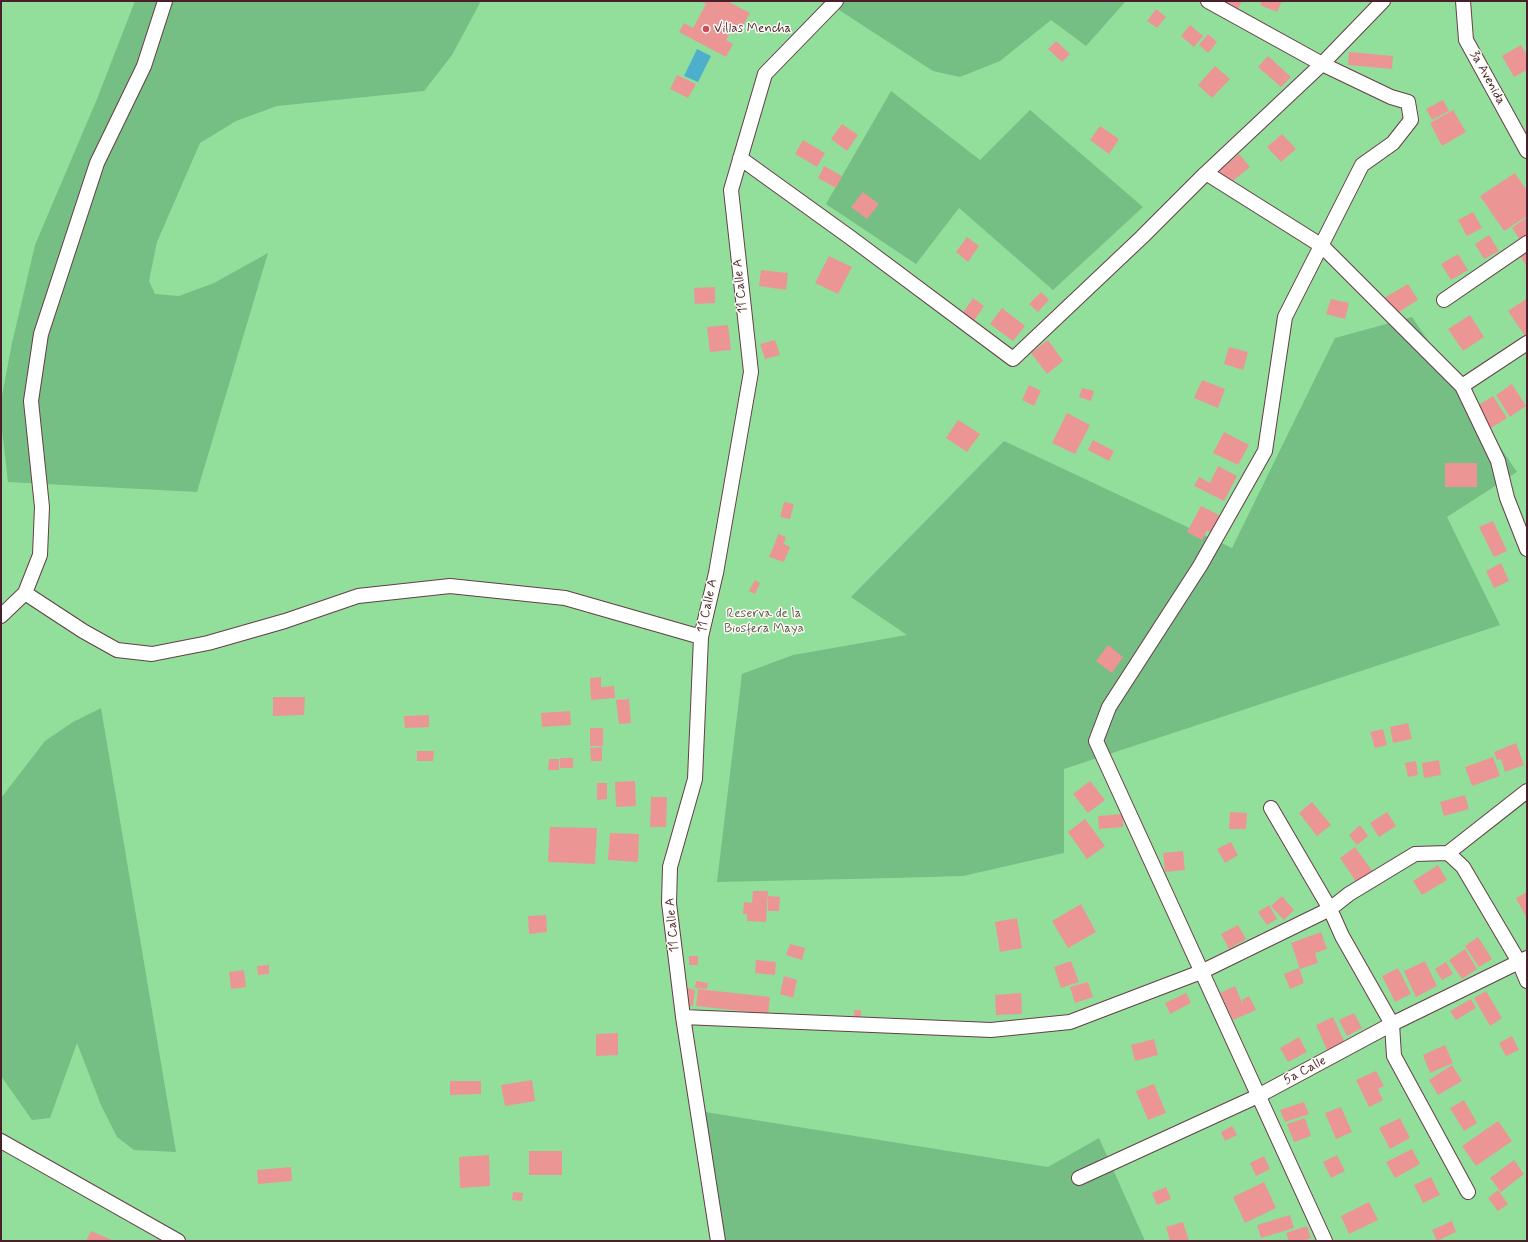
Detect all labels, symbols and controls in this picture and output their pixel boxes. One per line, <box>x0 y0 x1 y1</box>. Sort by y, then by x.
place label: Villas Mencha <box>714 21 791 37</box>
marker: Villas Mencha <box>701 24 711 34</box>
street label: 3a Avenida <box>1466 48 1508 108</box>
street label: 11 Calle A <box>730 258 752 314</box>
street label: 11 Calle A <box>695 578 721 634</box>
park label: Reserva de la Biosfera Maya <box>724 606 804 637</box>
street label: 11 Calle A <box>663 897 683 953</box>
street label: 5a Calle <box>1281 1053 1329 1089</box>

